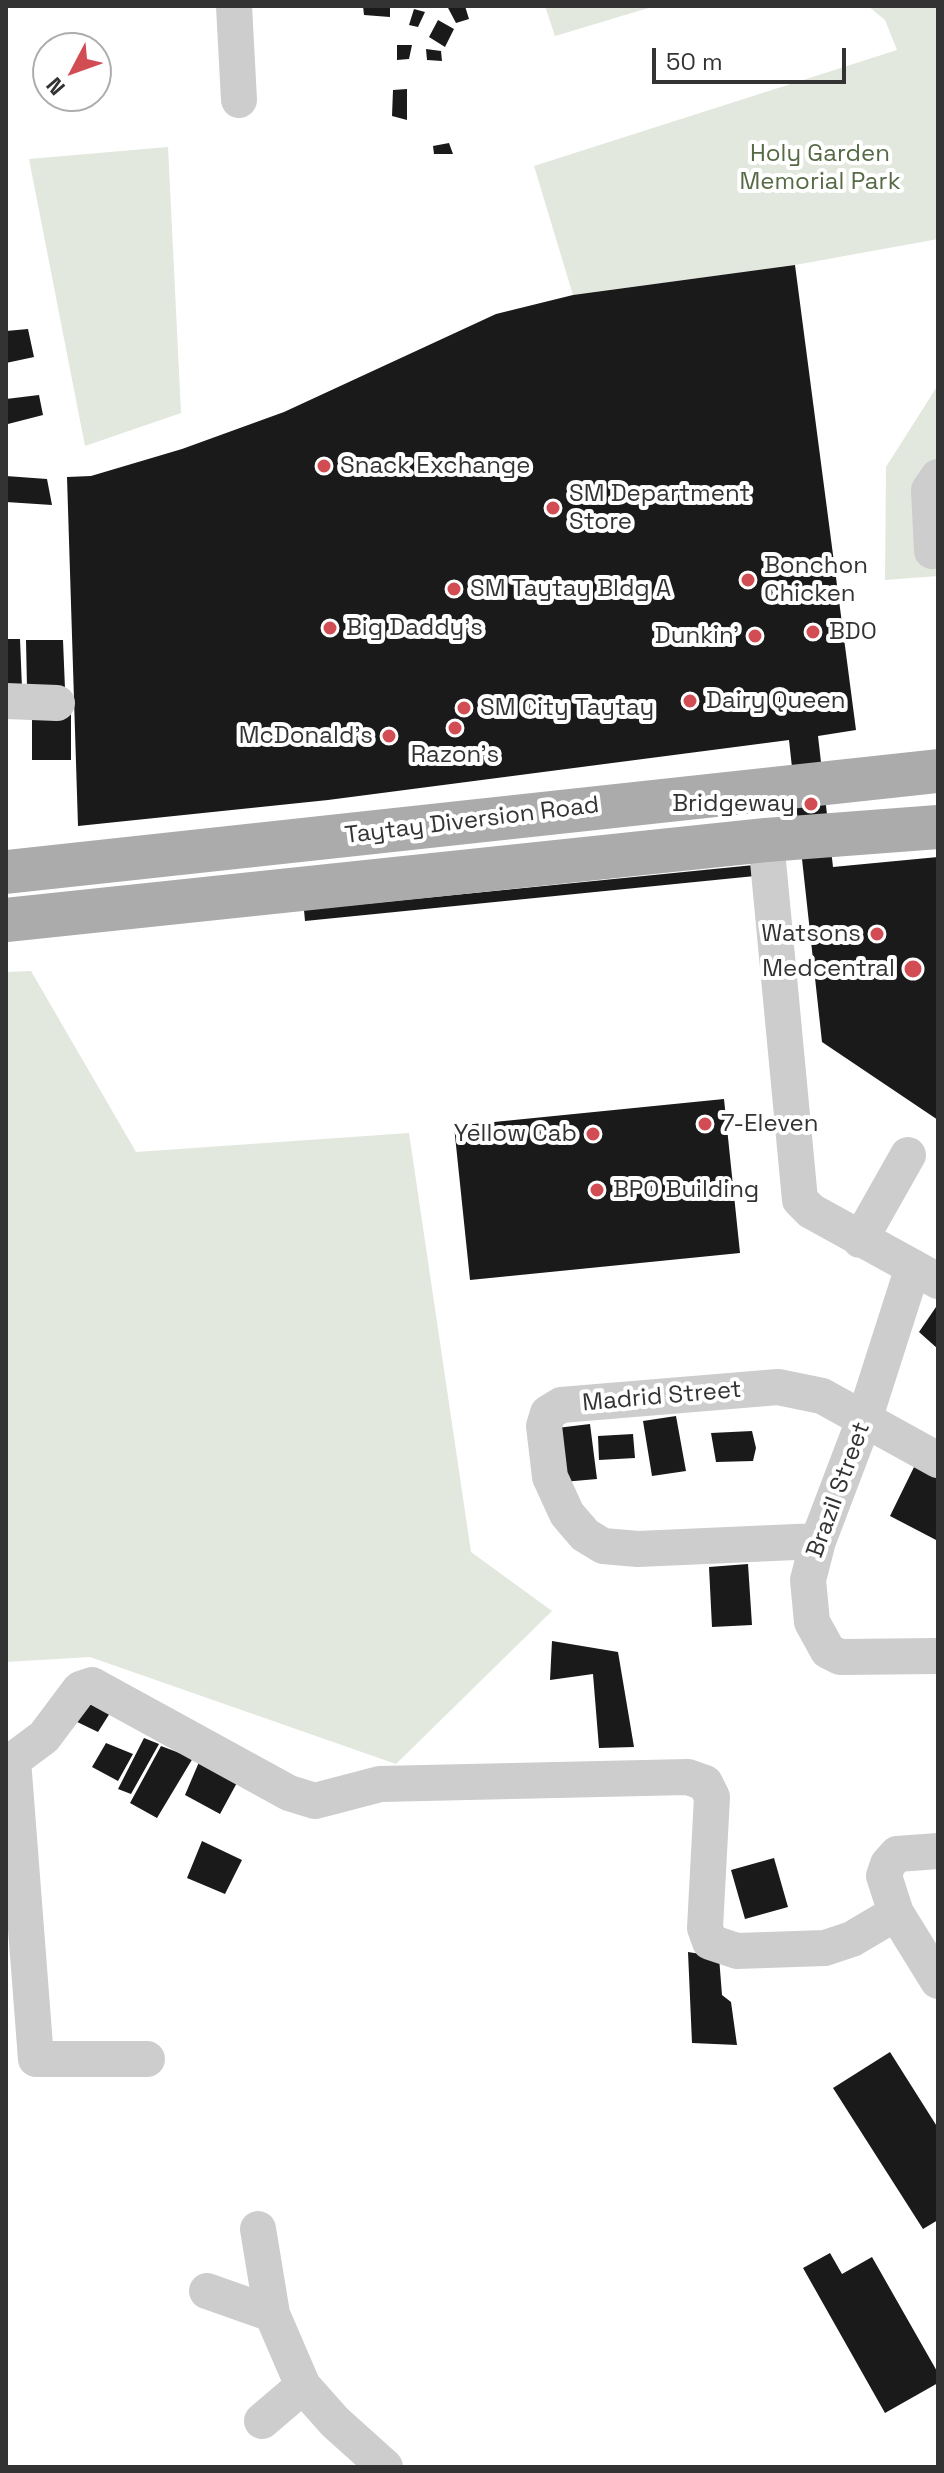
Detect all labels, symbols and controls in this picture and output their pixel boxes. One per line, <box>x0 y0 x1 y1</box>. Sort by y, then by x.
north arrow <box>32 32 112 112</box>
scale bar <box>656 32 850 82</box>
text: 50 m <box>666 46 723 77</box>
text: N <box>40 72 71 101</box>
park label: Holy Garden Memorial Park <box>739 140 901 196</box>
place label: Snack Exchange <box>340 452 530 480</box>
marker: Snack Exchange <box>315 457 333 475</box>
place label: SM Department Store <box>569 480 750 536</box>
marker: SM Department Store <box>544 499 562 517</box>
place label: Bonchon Chicken <box>764 552 868 608</box>
marker: Bonchon Chicken <box>739 571 757 589</box>
place label: SM Taytay Bldg A <box>470 575 671 603</box>
marker: SM Taytay Bldg A <box>445 580 463 598</box>
place label: Big Daddy's <box>346 614 483 642</box>
place label: BDO <box>829 618 877 646</box>
marker: Big Daddy's <box>321 619 339 637</box>
place label: Dunkin' <box>655 622 739 650</box>
marker: BDO <box>804 623 822 641</box>
marker: Dunkin' <box>746 627 764 645</box>
place label: Dairy Queen <box>706 687 845 715</box>
marker: Dairy Queen <box>681 692 699 710</box>
place label: SM City Taytay <box>480 694 654 722</box>
marker: SM City Taytay <box>455 699 473 717</box>
marker: Razon's <box>446 719 464 737</box>
place label: McDonald's <box>239 722 373 750</box>
marker: McDonald's <box>380 727 398 745</box>
place label: Razon's <box>411 741 499 769</box>
place label: Bridgeway <box>672 790 795 818</box>
street label: Taytay Diversion Road <box>343 791 601 851</box>
marker: Bridgeway <box>802 795 820 813</box>
place label: Watsons <box>761 920 861 948</box>
marker: Watsons <box>868 925 886 943</box>
place label: Medcentral <box>762 955 895 983</box>
marker: Medcentral <box>902 958 924 980</box>
place label: 7-Eleven <box>721 1110 819 1138</box>
marker: 7-Eleven <box>696 1115 714 1133</box>
place label: Yellow Cab <box>454 1120 577 1148</box>
marker: Yellow Cab <box>584 1125 602 1143</box>
place label: BPO Building <box>613 1176 759 1204</box>
marker: BPO Building <box>588 1181 606 1199</box>
street label: Madrid Street <box>581 1376 743 1418</box>
street label: Brazil Street <box>801 1418 877 1562</box>

